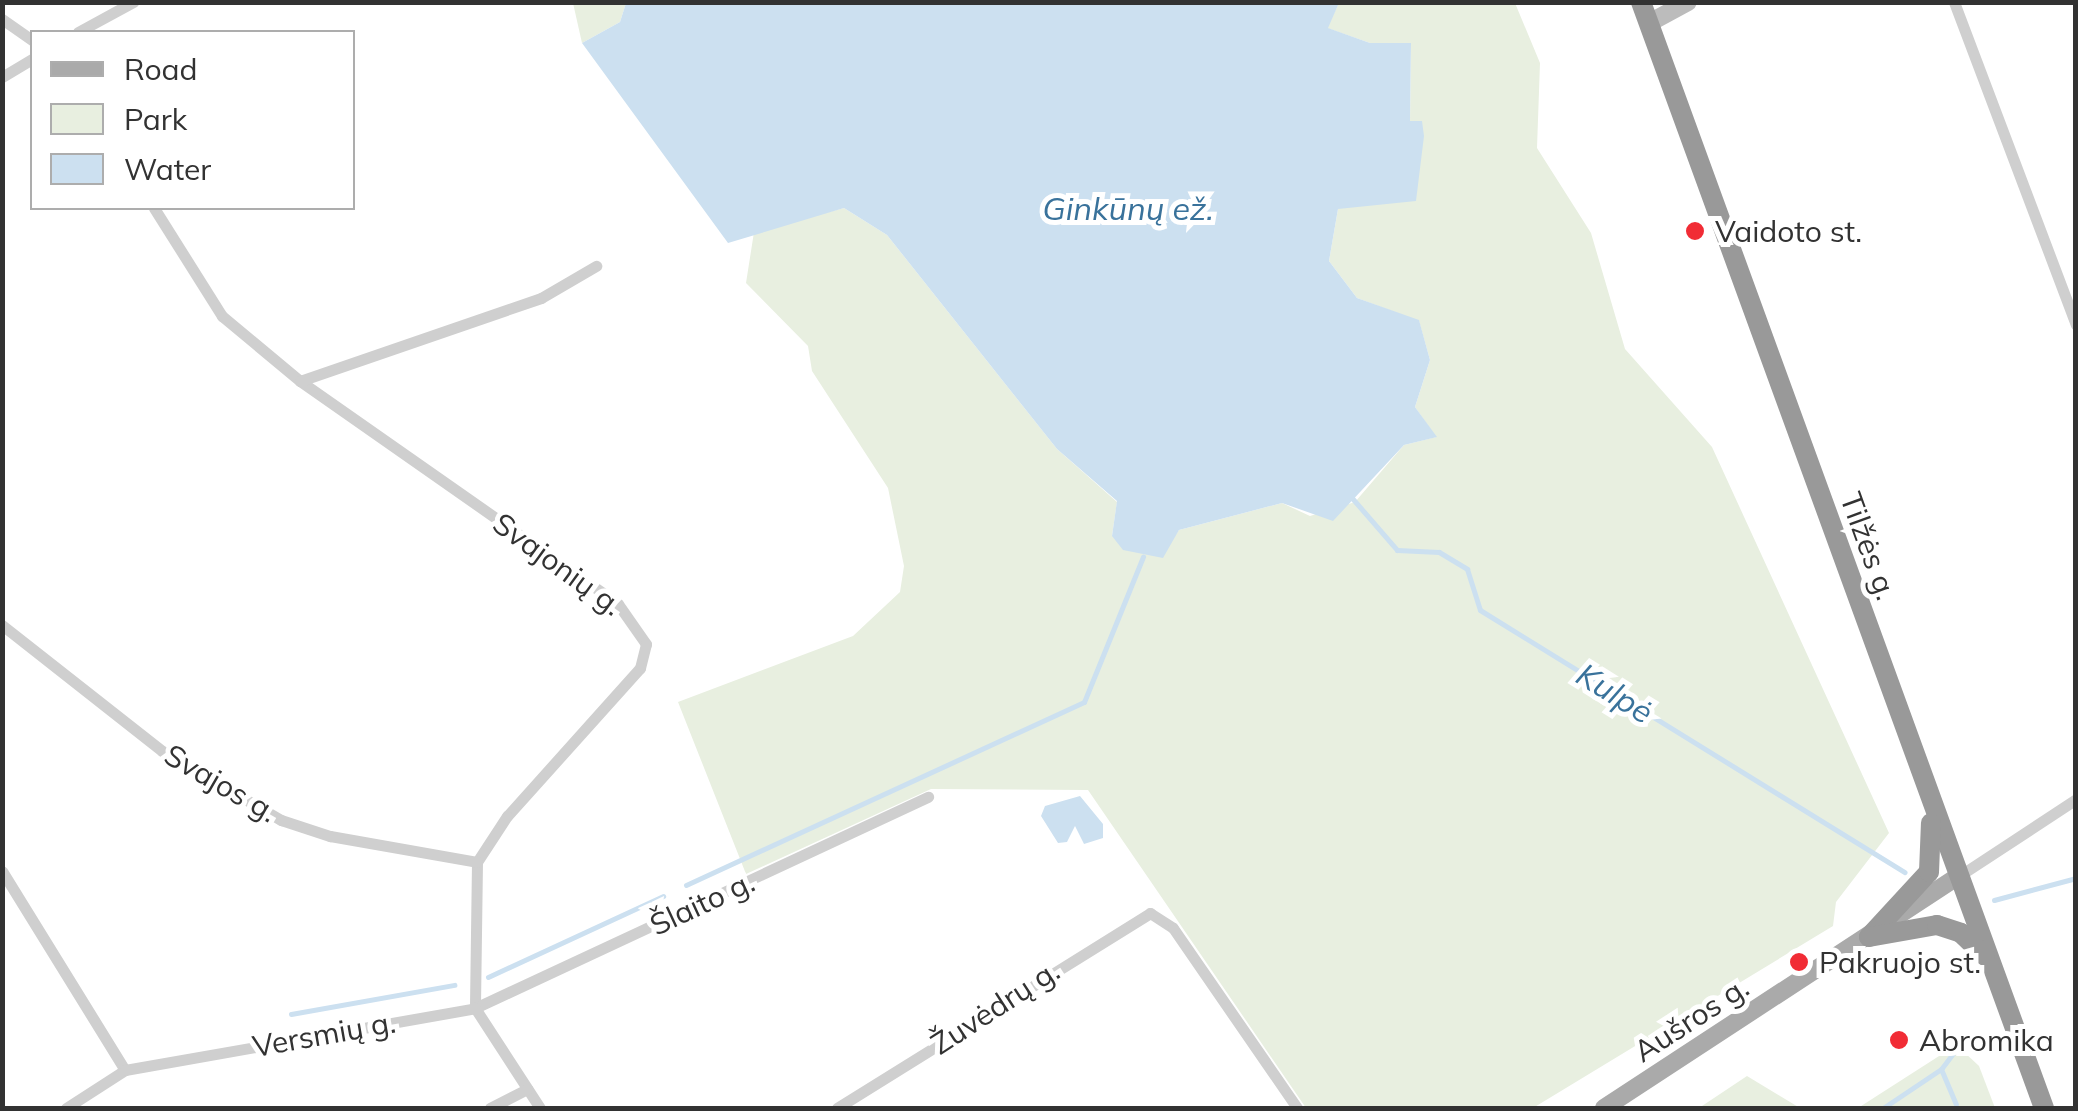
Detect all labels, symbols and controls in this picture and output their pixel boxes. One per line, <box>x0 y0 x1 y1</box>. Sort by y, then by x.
legend <box>30 30 355 210</box>
text: Road <box>124 50 198 88</box>
text: Park <box>124 100 187 138</box>
text: Water <box>124 150 211 188</box>
water label: Ginkūnų ež. <box>1042 189 1214 227</box>
place label: Vaidoto st. <box>1715 213 1862 249</box>
marker: Vaidoto st. <box>1684 220 1706 242</box>
street label: Tilžės g. <box>1833 487 1905 605</box>
street label: Svajonių g. <box>486 505 630 623</box>
water label: Kulpė <box>1570 655 1660 731</box>
street label: Svajos g. <box>158 736 284 830</box>
street label: Šlaito g. <box>644 863 760 943</box>
place label: Pakruojo st. <box>1819 944 1981 980</box>
marker: Pakruojo st. <box>1788 951 1810 973</box>
street label: Žuvėdrų g. <box>924 952 1066 1062</box>
street label: Aušros g. <box>1627 969 1755 1069</box>
street label: Versmių g. <box>250 1004 398 1064</box>
place label: Abromika <box>1919 1022 2054 1058</box>
marker: Abromika <box>1888 1029 1910 1051</box>

